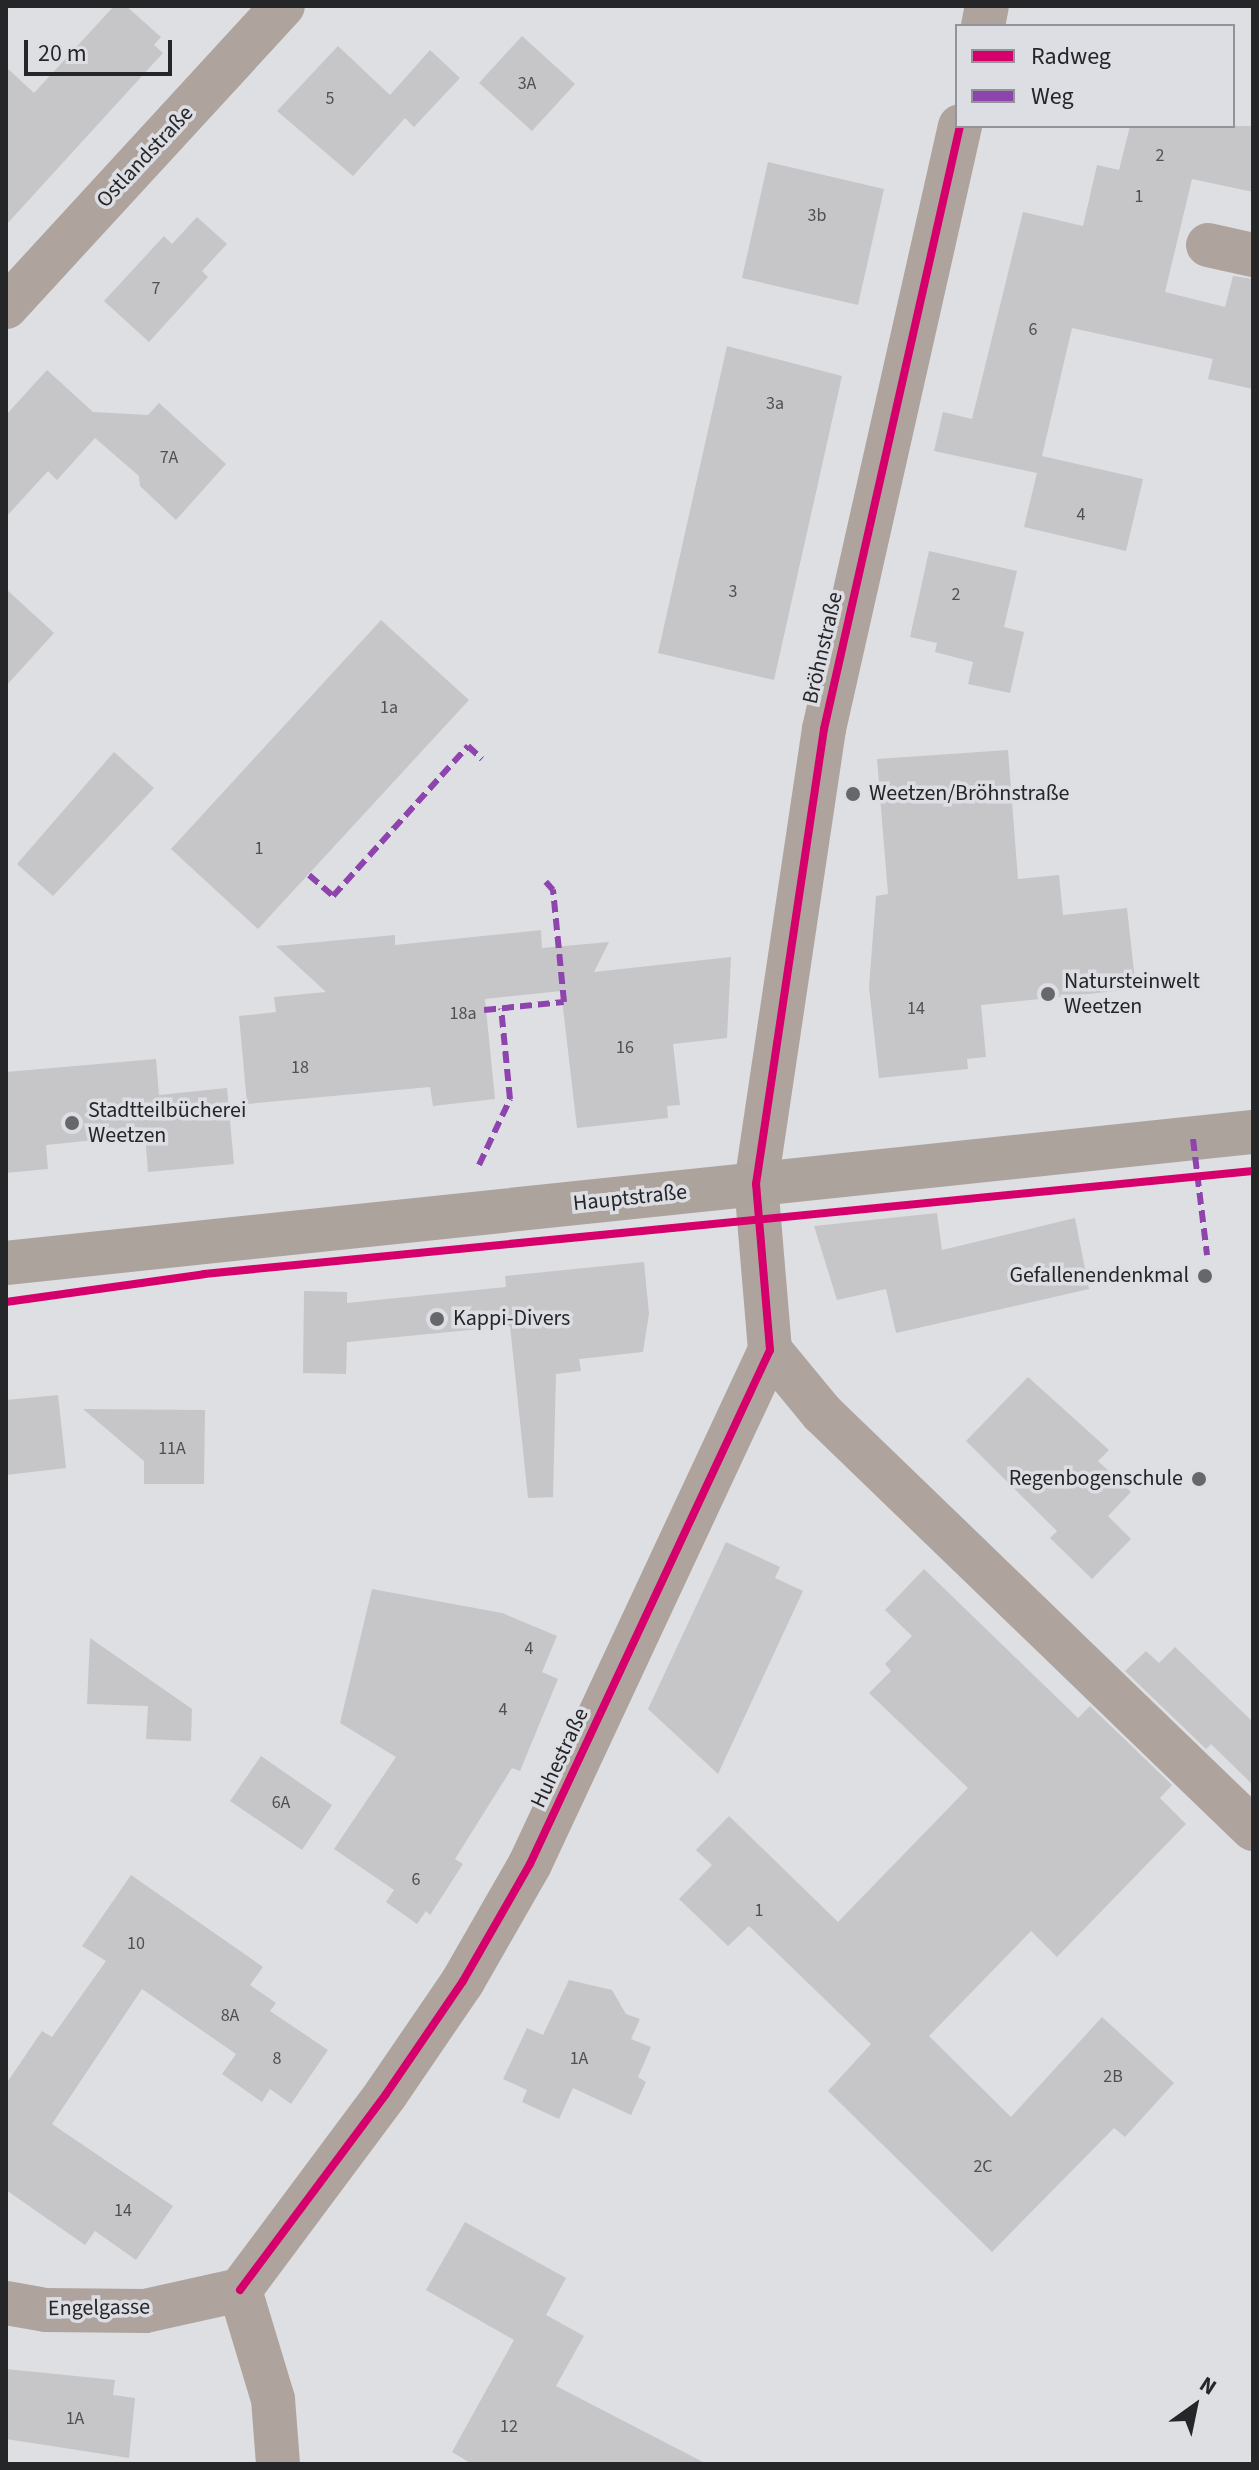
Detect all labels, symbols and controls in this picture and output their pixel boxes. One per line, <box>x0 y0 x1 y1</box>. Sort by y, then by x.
scale bar <box>28 24 176 74</box>
legend <box>955 24 1235 128</box>
text: 20 m <box>38 36 87 71</box>
text: Radweg <box>1031 39 1111 74</box>
house number: 3A <box>518 73 536 95</box>
text: Weg <box>1031 79 1074 114</box>
house number: 5 <box>326 88 334 110</box>
street label: Ostlandstraße <box>91 101 199 213</box>
house number: 2 <box>1156 145 1164 167</box>
house number: 1 <box>1135 186 1143 208</box>
house number: 3b <box>808 205 826 227</box>
house number: 7 <box>152 278 160 300</box>
house number: 6 <box>1029 319 1037 341</box>
house number: 3a <box>766 393 784 415</box>
house number: 7A <box>160 447 178 469</box>
house number: 4 <box>1077 504 1085 526</box>
house number: 3 <box>729 581 737 603</box>
house number: 2 <box>952 584 960 606</box>
street label: Bröhnstraße <box>797 589 849 707</box>
house number: 1a <box>380 697 398 719</box>
place label: Weetzen/Bröhnstraße <box>869 781 1069 807</box>
marker: Weetzen/Bröhnstraße <box>844 785 862 803</box>
house number: 1 <box>255 838 263 860</box>
place label: Natursteinwelt Weetzen <box>1064 968 1200 1020</box>
marker: Natursteinwelt Weetzen <box>1039 985 1057 1003</box>
house number: 14 <box>907 998 925 1020</box>
house number: 18a <box>450 1003 476 1025</box>
house number: 16 <box>616 1037 634 1059</box>
house number: 18 <box>291 1057 309 1079</box>
place label: Stadtteilbücherei Weetzen <box>88 1097 246 1148</box>
marker: Stadtteilbücherei Weetzen <box>63 1114 81 1132</box>
street label: Hauptstraße <box>572 1179 688 1217</box>
place label: Gefallenendenkmal <box>1009 1263 1189 1289</box>
marker: Gefallenendenkmal <box>1196 1267 1214 1285</box>
place label: Kappi-Divers <box>453 1306 570 1332</box>
marker: Kappi-Divers <box>428 1310 446 1328</box>
house number: 11A <box>158 1438 186 1460</box>
place label: Regenbogenschule <box>1009 1466 1183 1492</box>
marker: Regenbogenschule <box>1190 1470 1208 1488</box>
house number: 4 <box>525 1638 533 1660</box>
house number: 4 <box>499 1699 507 1721</box>
street label: Huhestraße <box>525 1704 595 1812</box>
house number: 6A <box>272 1792 290 1814</box>
house number: 6 <box>412 1869 420 1891</box>
house number: 1 <box>755 1900 763 1922</box>
house number: 10 <box>127 1933 145 1955</box>
house number: 8A <box>221 2005 239 2027</box>
house number: 8 <box>273 2048 281 2070</box>
house number: 1A <box>570 2048 588 2070</box>
house number: 2B <box>1103 2066 1123 2088</box>
house number: 2C <box>973 2156 993 2178</box>
house number: 14 <box>114 2200 132 2222</box>
street label: Engelgasse <box>48 2294 150 2322</box>
north arrow <box>1155 2366 1235 2446</box>
text: N <box>1193 2368 1223 2403</box>
house number: 1A <box>66 2408 84 2430</box>
house number: 12 <box>500 2416 518 2438</box>

